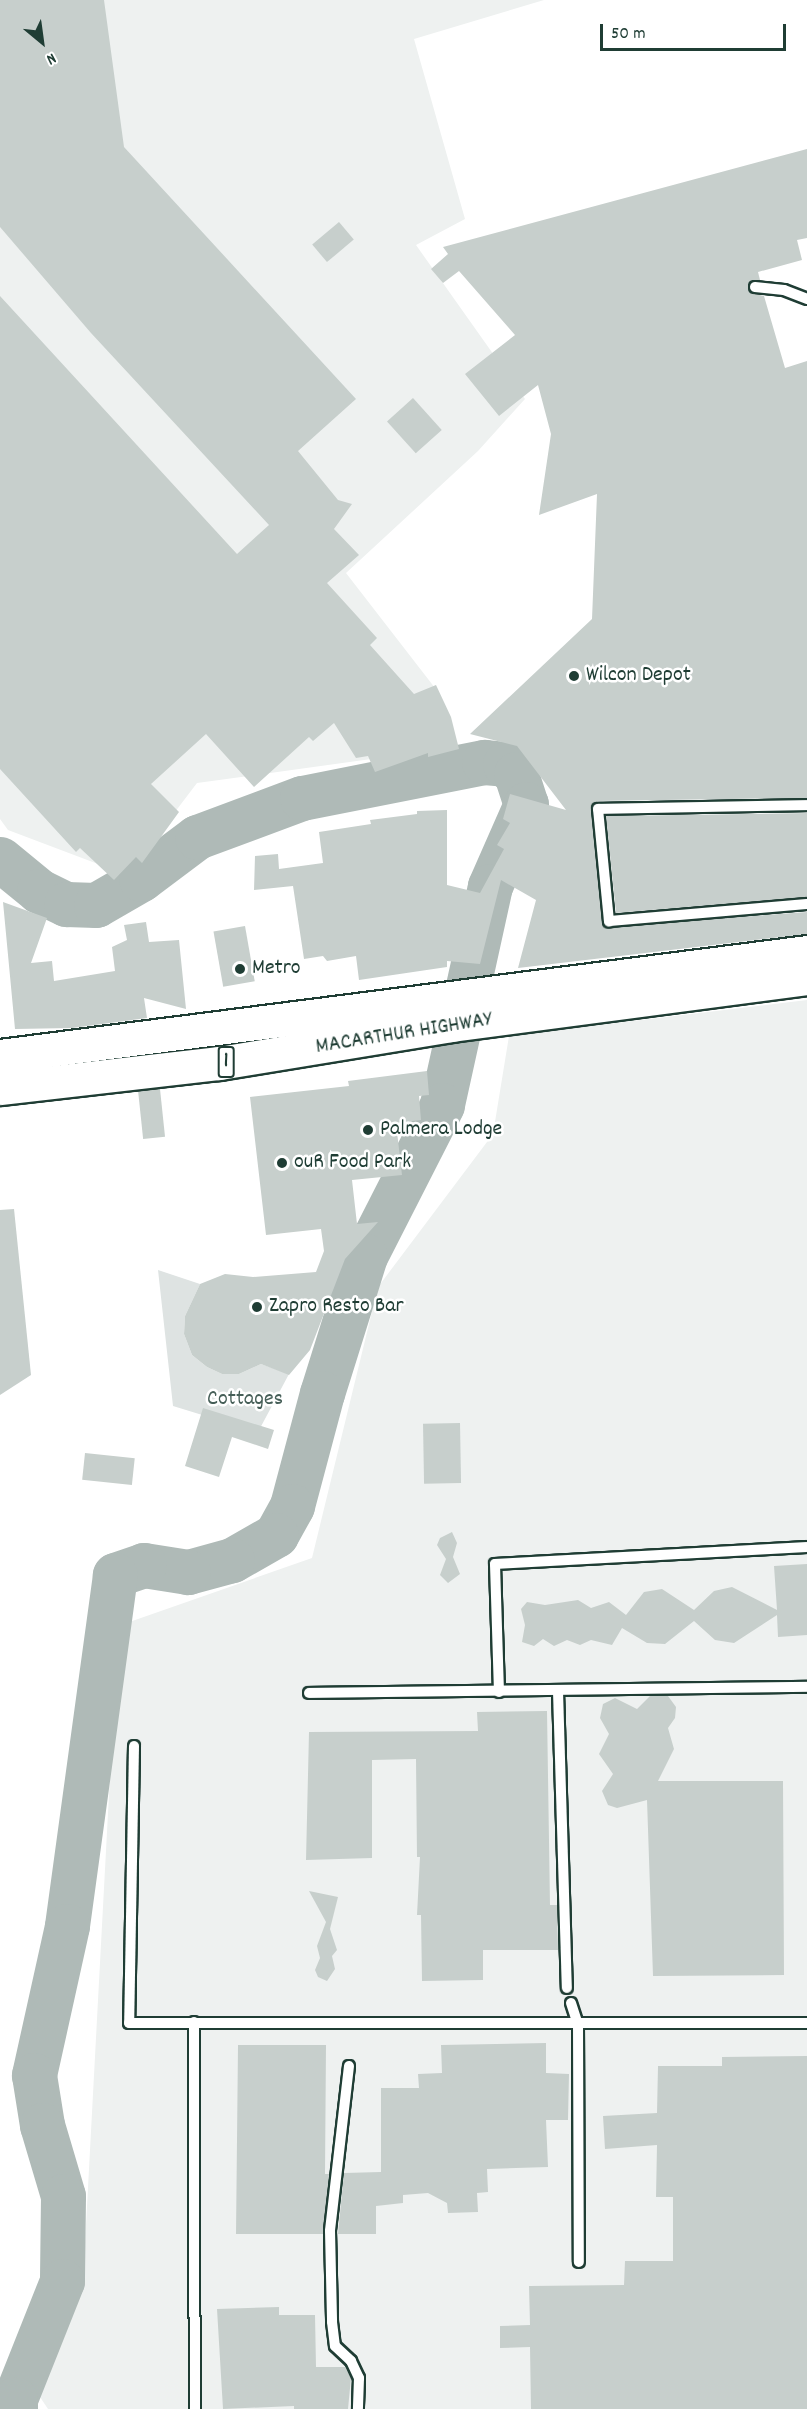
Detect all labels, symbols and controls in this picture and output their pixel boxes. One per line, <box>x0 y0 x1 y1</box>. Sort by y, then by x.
north arrow <box>12 12 72 72</box>
scale bar <box>603 12 789 50</box>
text: 50 m <box>611 22 646 47</box>
text: N <box>42 46 60 70</box>
place label: Wilcon Depot <box>586 663 691 689</box>
marker: Wilcon Depot <box>567 669 581 683</box>
place label: Metro <box>252 956 301 982</box>
marker: Metro <box>233 962 247 976</box>
street label: MACARTHUR HIGHWAY <box>314 1007 494 1061</box>
road number: 1 <box>217 1044 235 1080</box>
place label: Palmera Lodge <box>380 1117 502 1143</box>
marker: Palmera Lodge <box>361 1123 375 1137</box>
place label: ouR Food Park <box>294 1150 411 1176</box>
marker: ouR Food Park <box>275 1156 289 1170</box>
place label: Zapro Resto Bar <box>269 1294 404 1320</box>
marker: Zapro Resto Bar <box>250 1300 264 1314</box>
park label: Cottages <box>207 1387 283 1413</box>

